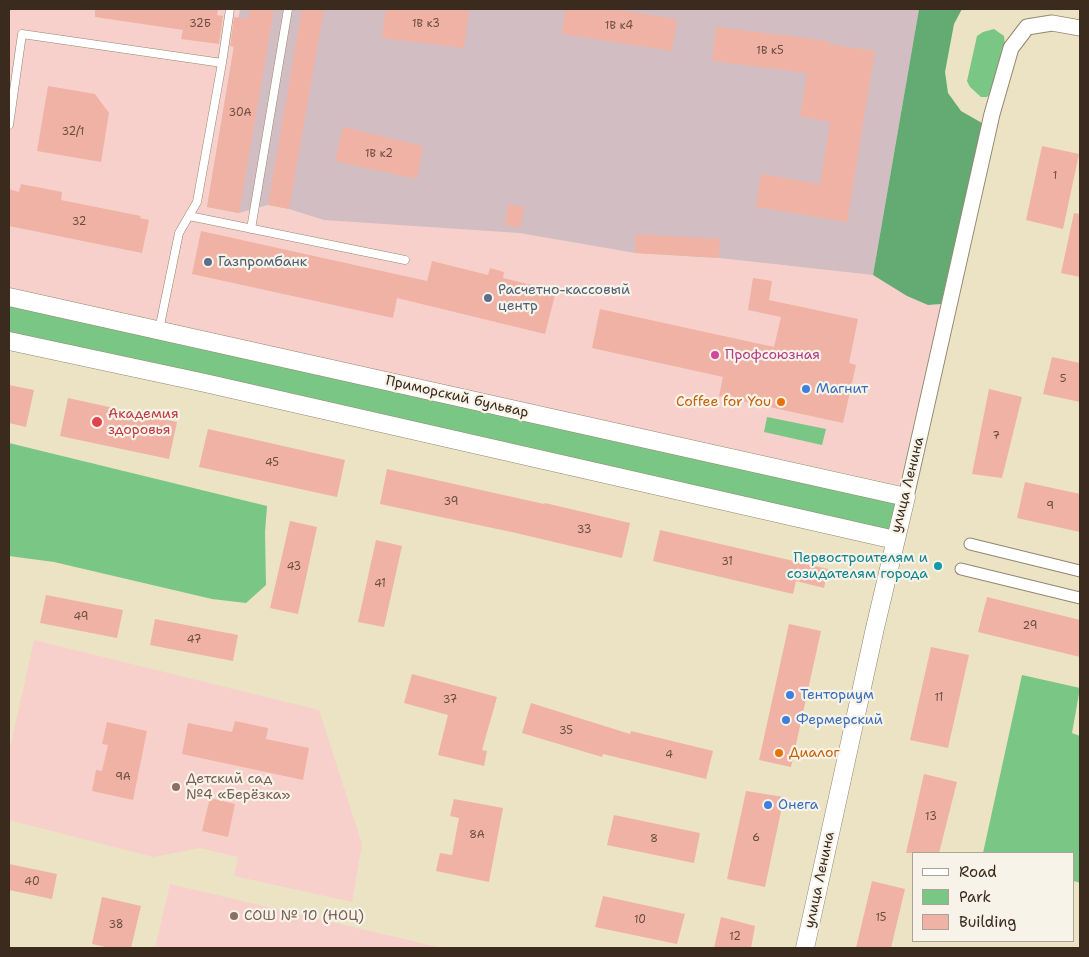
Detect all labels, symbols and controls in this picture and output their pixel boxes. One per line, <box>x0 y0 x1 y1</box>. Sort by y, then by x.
house number: 32Б <box>189 17 211 31</box>
house number: 1В к3 <box>412 17 440 31</box>
house number: 1В к4 <box>605 19 633 33</box>
house number: 1В к5 <box>756 44 784 58</box>
house number: 30А <box>228 106 252 120</box>
house number: 32/1 <box>62 125 84 139</box>
house number: 1В к2 <box>365 147 393 161</box>
house number: 1 <box>1053 169 1057 183</box>
house number: 32 <box>72 215 86 229</box>
place label: Газпромбанк <box>218 254 307 270</box>
marker: Газпромбанк <box>202 256 214 268</box>
place label: Расчетно-кассовый центр <box>498 282 630 314</box>
marker: Расчетно-кассовый центр <box>482 292 494 304</box>
place label: Профсоюзная <box>725 347 820 363</box>
marker: Профсоюзная <box>709 349 721 361</box>
street label: Приморский бульвар <box>384 372 530 422</box>
house number: 5 <box>1060 372 1066 386</box>
place label: Магнит <box>816 381 868 397</box>
marker: Магнит <box>800 383 812 395</box>
place label: Coffee for You <box>676 394 771 410</box>
marker: Coffee for You <box>775 396 787 408</box>
place label: Академия здоровья <box>108 406 179 438</box>
marker: Академия здоровья <box>90 415 104 429</box>
house number: 7 <box>992 429 1000 443</box>
street label: улица Ленина <box>888 435 928 535</box>
house number: 45 <box>265 456 279 470</box>
house number: 39 <box>444 495 458 509</box>
house number: 9 <box>1046 499 1054 513</box>
house number: 33 <box>577 523 591 537</box>
place label: Первостроителям и созидателям города <box>787 550 928 582</box>
house number: 31 <box>721 555 733 569</box>
house number: 43 <box>287 560 301 574</box>
marker: Первостроителям и созидателям города <box>932 560 944 572</box>
house number: 41 <box>374 577 386 591</box>
house number: 49 <box>74 610 88 624</box>
house number: 29 <box>1023 619 1037 633</box>
house number: 47 <box>187 633 201 647</box>
place label: Тенториум <box>800 687 874 703</box>
marker: Тенториум <box>784 689 796 701</box>
house number: 11 <box>935 691 943 705</box>
house number: 37 <box>443 693 457 707</box>
place label: Фермерский <box>796 712 883 728</box>
marker: Фермерский <box>780 714 792 726</box>
house number: 35 <box>559 724 573 738</box>
place label: Диалог <box>789 745 840 761</box>
marker: Диалог <box>773 747 785 759</box>
house number: 4 <box>665 748 673 762</box>
house number: 9А <box>115 770 131 784</box>
place label: Детский сад №4 «Берёзка» <box>186 771 290 804</box>
marker: Детский сад №4 «Берёзка» <box>170 781 182 793</box>
place label: Онега <box>778 797 818 813</box>
marker: Онега <box>762 799 774 811</box>
house number: 13 <box>925 810 937 824</box>
house number: 8А <box>469 828 485 842</box>
street label: улица Ленина <box>802 830 838 930</box>
house number: 6 <box>752 831 760 845</box>
house number: 8 <box>650 832 658 846</box>
legend <box>912 852 1074 942</box>
text: Road <box>959 862 997 882</box>
house number: 40 <box>24 875 40 889</box>
text: Park <box>959 887 991 907</box>
place label: СОШ № 10 (НОЦ) <box>244 908 364 924</box>
marker: СОШ № 10 (НОЦ) <box>228 910 240 922</box>
house number: 15 <box>875 911 887 925</box>
text: Building <box>959 912 1016 932</box>
house number: 10 <box>634 913 646 927</box>
house number: 38 <box>108 918 124 932</box>
house number: 12 <box>729 930 741 944</box>

